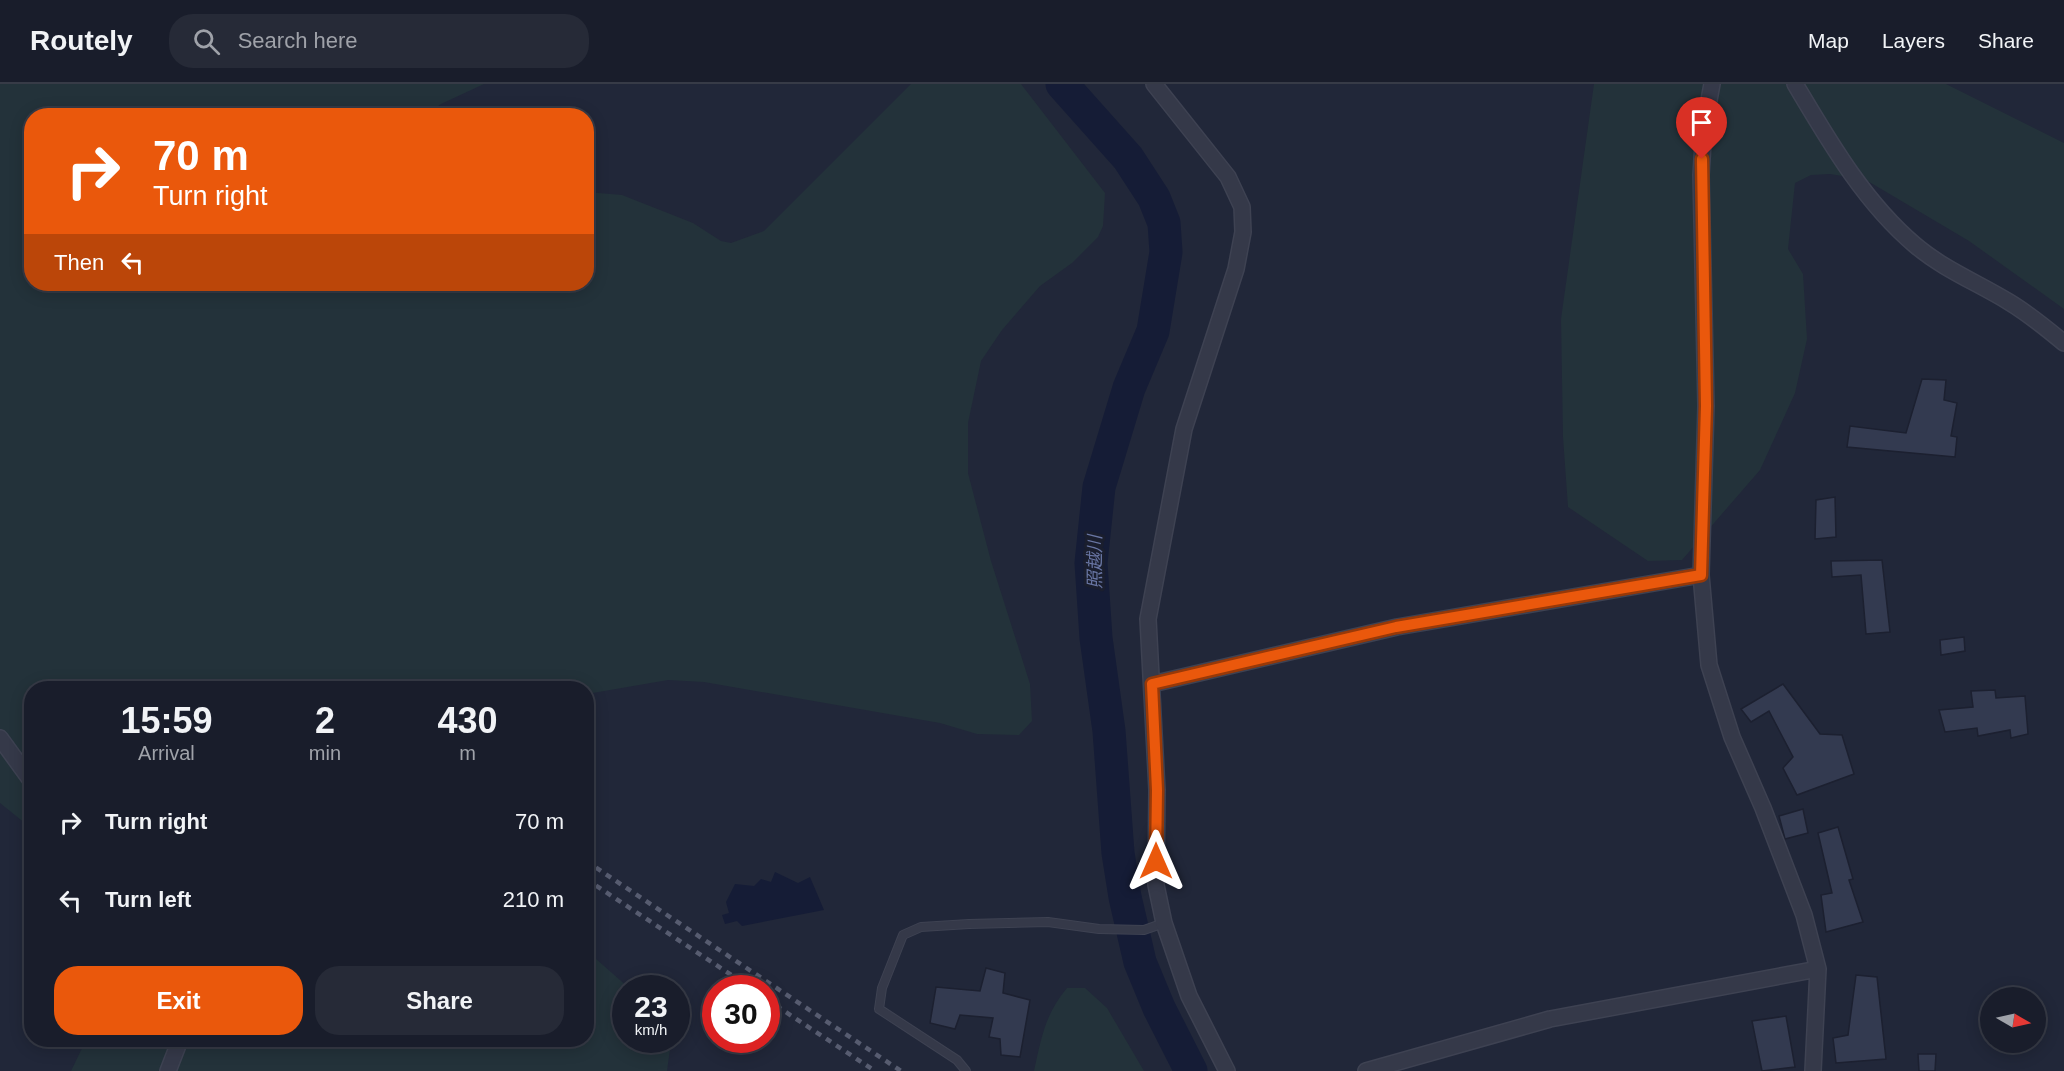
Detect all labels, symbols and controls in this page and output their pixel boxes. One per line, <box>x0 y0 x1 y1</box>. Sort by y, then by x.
search box <box>169 14 589 68</box>
text: Routely <box>30 25 133 56</box>
icon: search <box>190 25 223 58</box>
text: Search here <box>238 28 358 53</box>
text: Map <box>1808 29 1849 52</box>
text: Layers <box>1882 29 1945 52</box>
text: Share <box>1978 29 2034 52</box>
pin <box>1676 97 1727 159</box>
icon: arrive <box>1685 106 1718 139</box>
icon: right <box>54 132 132 210</box>
text: 70 m <box>153 132 249 179</box>
text: Turn right <box>153 181 268 211</box>
icon: left <box>116 246 149 279</box>
text: Then <box>54 250 104 275</box>
water label: 照越川 <box>1085 533 1105 589</box>
text: 15:59 <box>120 700 212 741</box>
text: 2 <box>315 700 335 741</box>
text: 430 <box>437 700 498 741</box>
text: Arrival <box>138 742 195 764</box>
text: min <box>309 742 341 764</box>
text: m <box>459 742 476 764</box>
icon: right <box>54 806 87 839</box>
text: Turn right <box>105 809 207 834</box>
text: 70 m <box>515 809 564 834</box>
position arrow <box>1124 829 1188 893</box>
icon: left <box>54 884 87 917</box>
text: Turn left <box>105 887 191 912</box>
text: 210 m <box>503 887 564 912</box>
button: Exit <box>54 966 303 1035</box>
button: Share <box>315 966 564 1035</box>
speed limit sign: 30 <box>702 975 780 1053</box>
north arrow <box>1980 987 2046 1053</box>
map controls <box>1980 987 2046 1053</box>
text: 23 <box>634 990 668 1023</box>
text: km/h <box>635 1021 667 1038</box>

